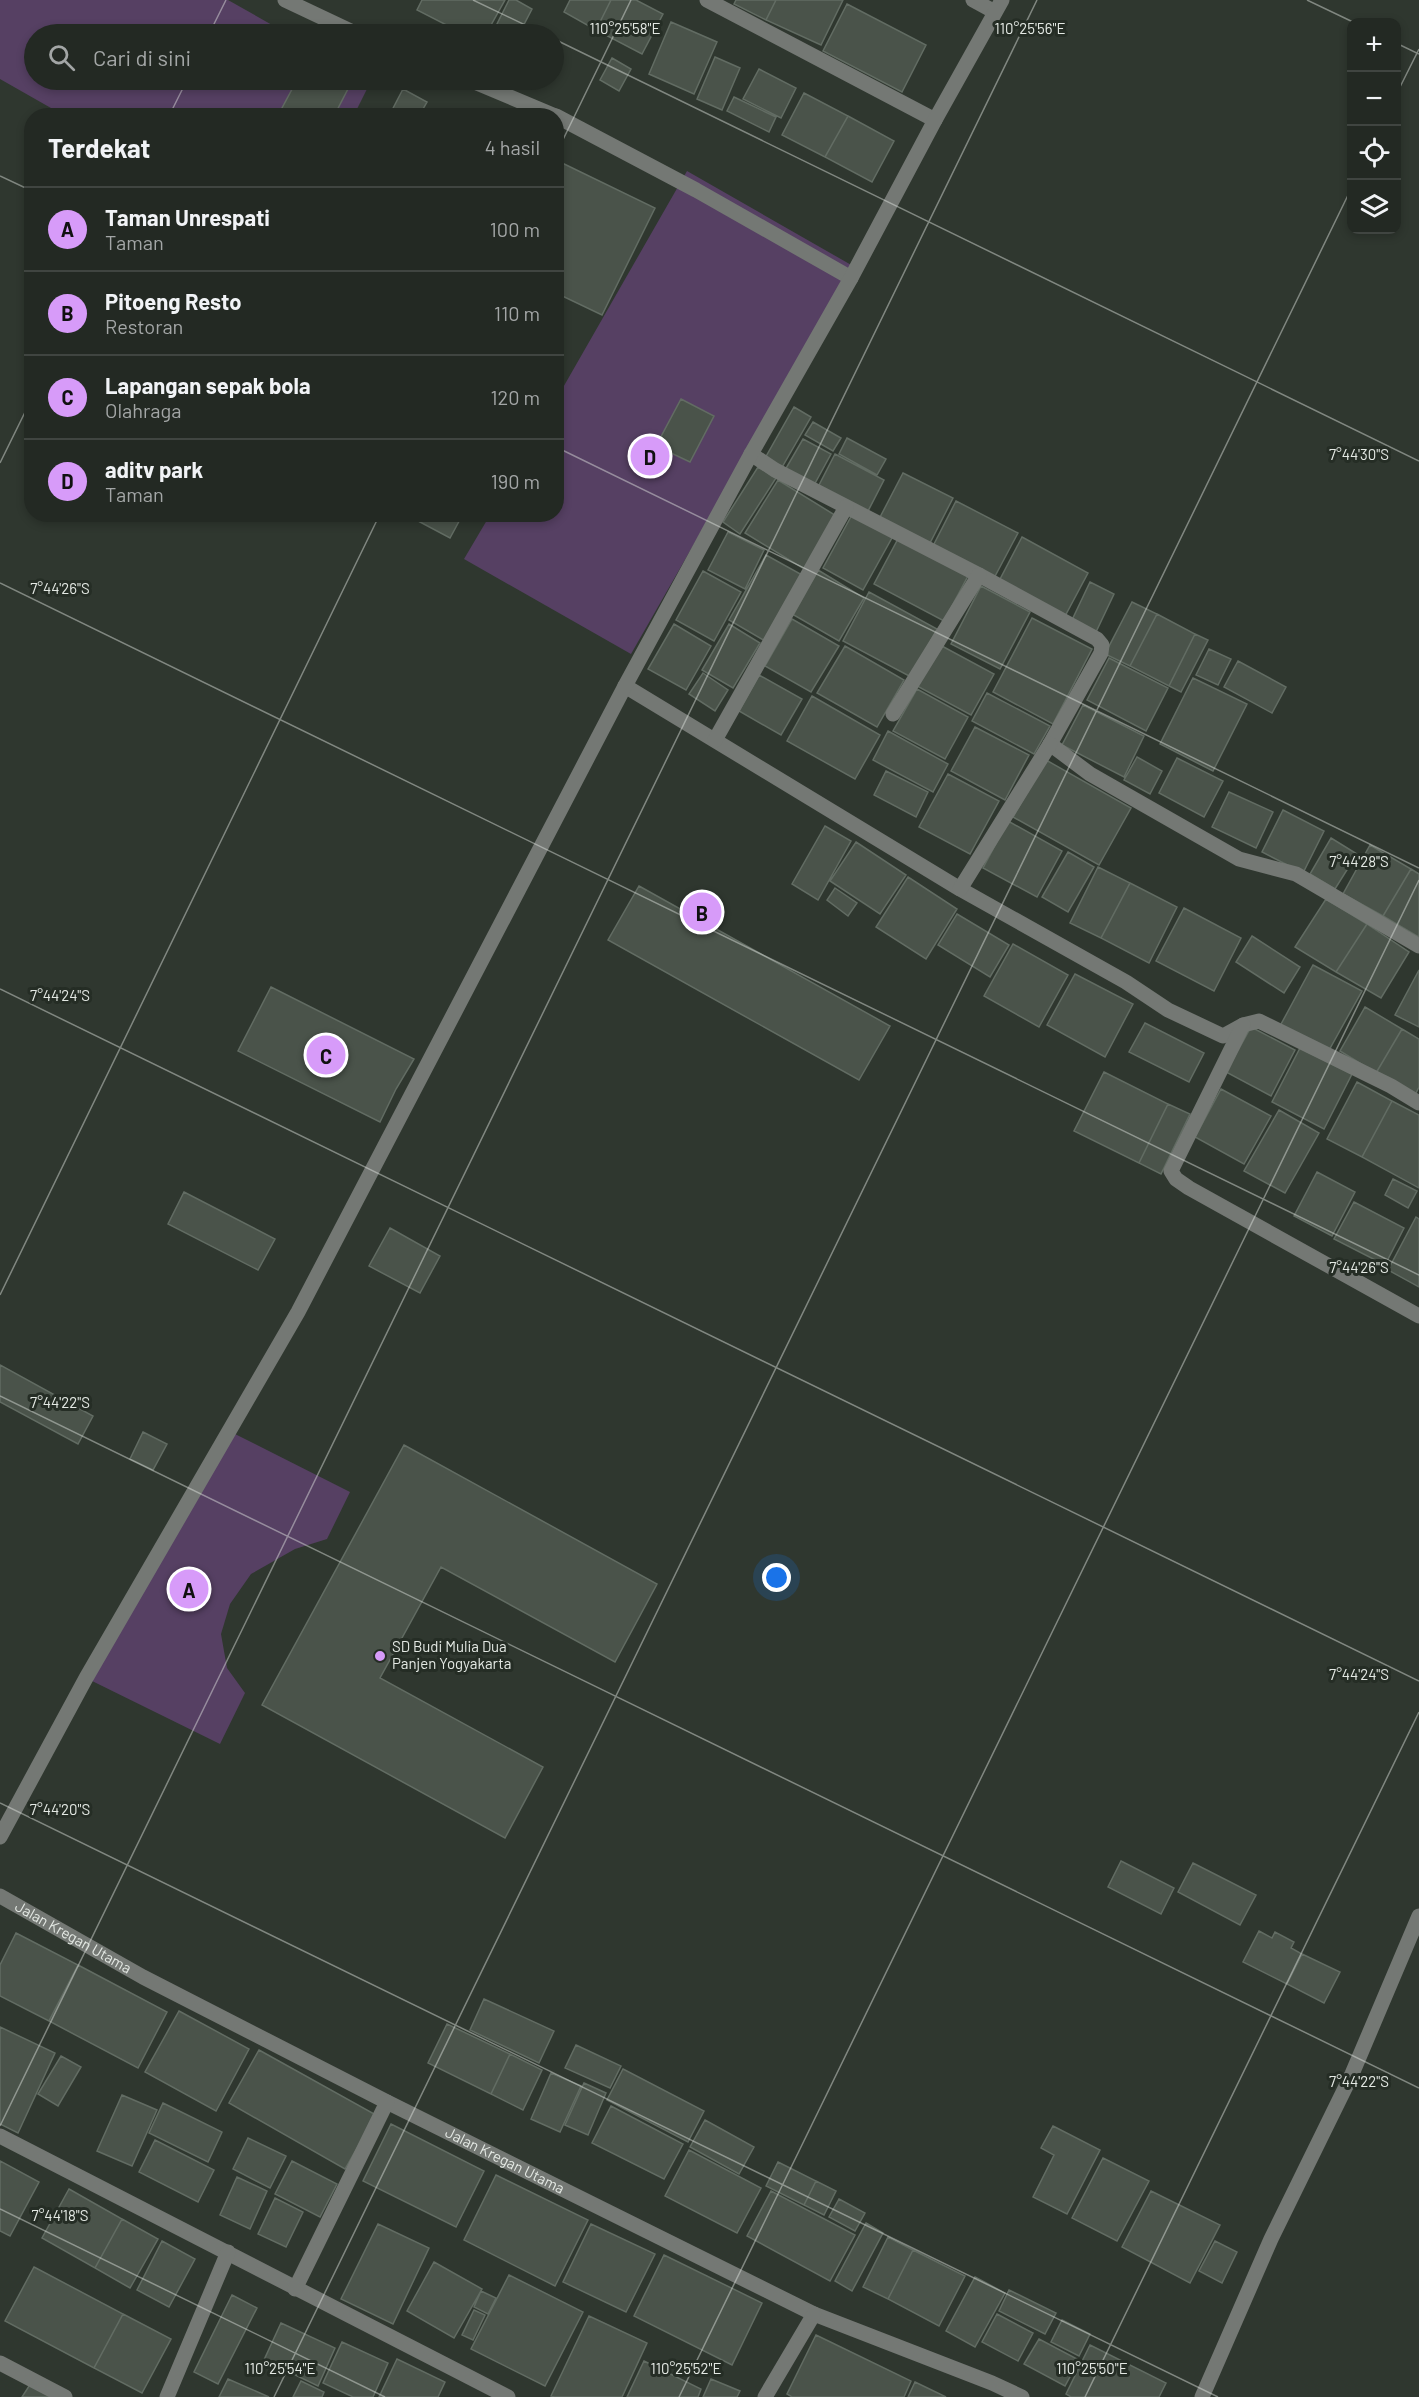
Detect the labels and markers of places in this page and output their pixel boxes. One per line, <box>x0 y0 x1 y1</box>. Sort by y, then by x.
pin: D <box>630 434 670 478</box>
pin: B <box>682 890 722 934</box>
pin: C <box>306 1032 346 1078</box>
pin: A <box>170 1566 208 1612</box>
place label: SD Budi Mulia Dua Panjen Yogyakarta <box>392 1637 511 1672</box>
marker: SD Budi Mulia Dua Panjen Yogyakarta <box>373 1649 387 1663</box>

